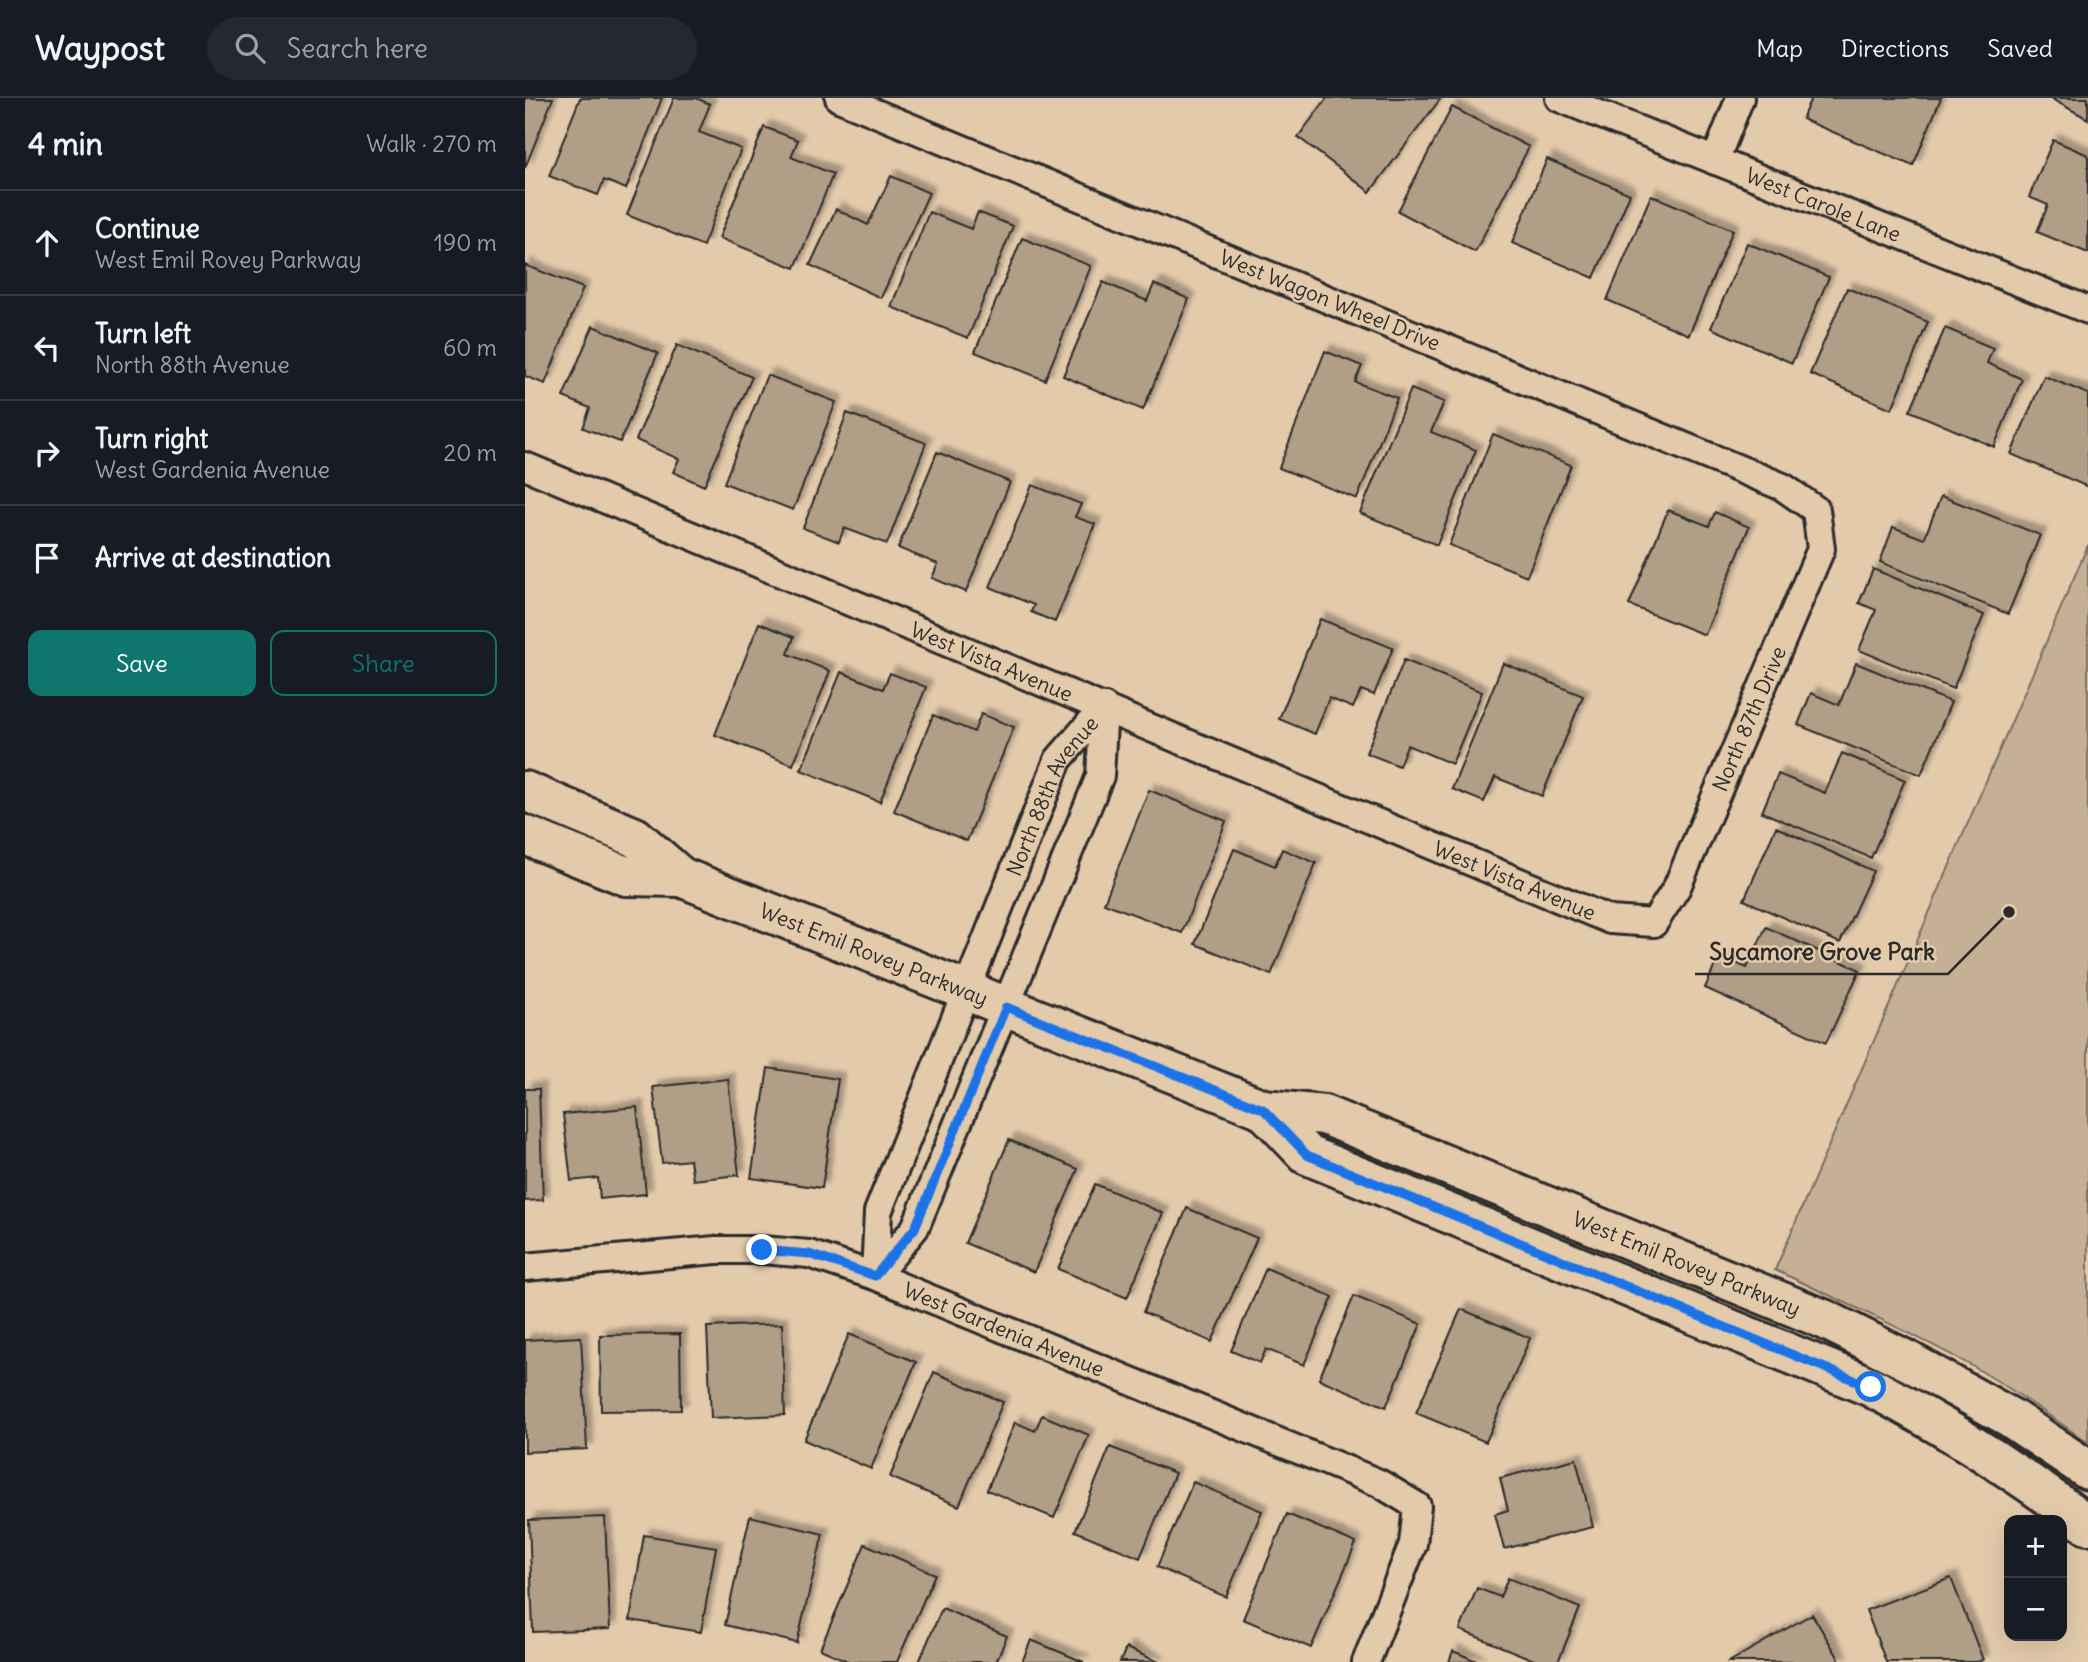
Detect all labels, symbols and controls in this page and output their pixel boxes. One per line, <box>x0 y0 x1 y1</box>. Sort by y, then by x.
search box <box>207 17 697 80</box>
text: Waypost <box>35 27 165 69</box>
icon: search <box>231 29 269 67</box>
text: Search here <box>287 32 428 65</box>
text: Map <box>1756 33 1803 63</box>
text: Directions <box>1841 33 1949 63</box>
text: Saved <box>1987 33 2053 63</box>
text: 4 min <box>28 125 103 163</box>
text: Walk · 270 m <box>366 129 497 158</box>
street label: West Carole Lane <box>1742 161 1905 247</box>
text: Continue <box>95 212 200 245</box>
icon: ahead <box>28 224 66 262</box>
text: 190 m <box>434 228 497 257</box>
street label: West Wagon Wheel Drive <box>1216 243 1444 357</box>
text: West Emil Rovey Parkway <box>95 245 362 274</box>
text: Turn left <box>95 317 191 350</box>
icon: left <box>28 329 66 367</box>
text: 60 m <box>443 333 497 362</box>
text: North 88th Avenue <box>95 350 290 379</box>
text: Turn right <box>95 422 208 455</box>
icon: right <box>28 434 66 472</box>
text: 20 m <box>444 438 497 467</box>
text: West Gardenia Avenue <box>95 455 330 484</box>
icon: arrive <box>28 539 66 577</box>
text: Arrive at destination <box>95 541 331 574</box>
street label: West Vista Avenue <box>907 615 1077 707</box>
button: Save <box>28 630 256 696</box>
button: Share <box>270 630 497 696</box>
street label: North 87th Drive <box>1706 642 1792 795</box>
street label: North 88th Avenue <box>1000 710 1104 880</box>
street label: West Vista Avenue <box>1430 834 1600 926</box>
street label: West Emil Rovey Parkway <box>756 896 992 1012</box>
callout: Sycamore Grove Park <box>1695 930 1948 974</box>
text: Sycamore Grove Park <box>1709 937 1935 966</box>
street label: West Emil Rovey Parkway <box>1569 1205 1805 1322</box>
route end <box>746 1234 777 1265</box>
street label: West Gardenia Avenue <box>900 1276 1108 1382</box>
route start <box>1855 1371 1886 1402</box>
map controls <box>2004 1515 2067 1641</box>
button: + <box>2004 1515 2067 1578</box>
button: − <box>2004 1578 2067 1641</box>

